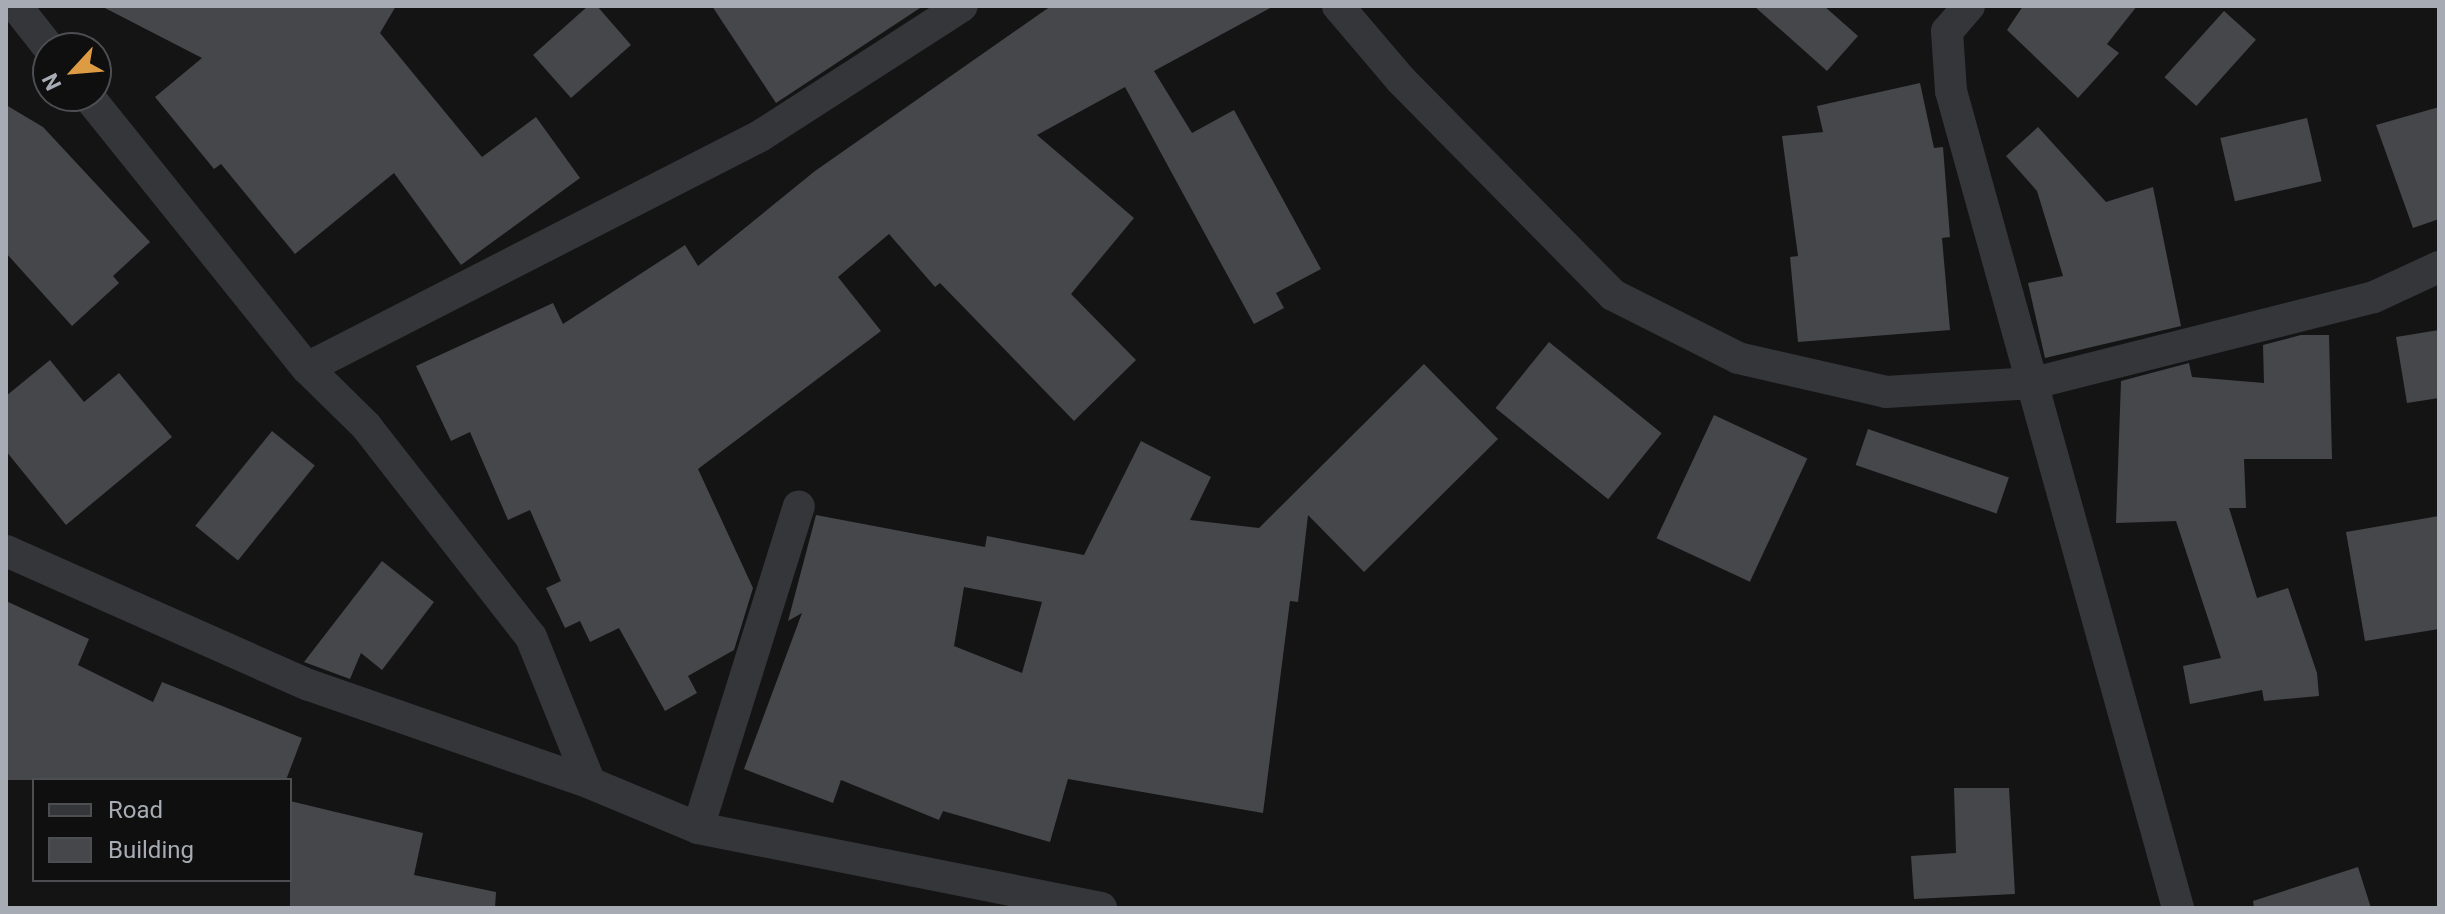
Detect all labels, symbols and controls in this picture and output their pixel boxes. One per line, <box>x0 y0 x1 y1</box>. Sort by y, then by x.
north arrow <box>32 32 112 112</box>
text: N <box>37 69 66 94</box>
legend <box>32 778 292 882</box>
text: Road <box>108 796 163 824</box>
text: Building <box>108 836 194 864</box>

